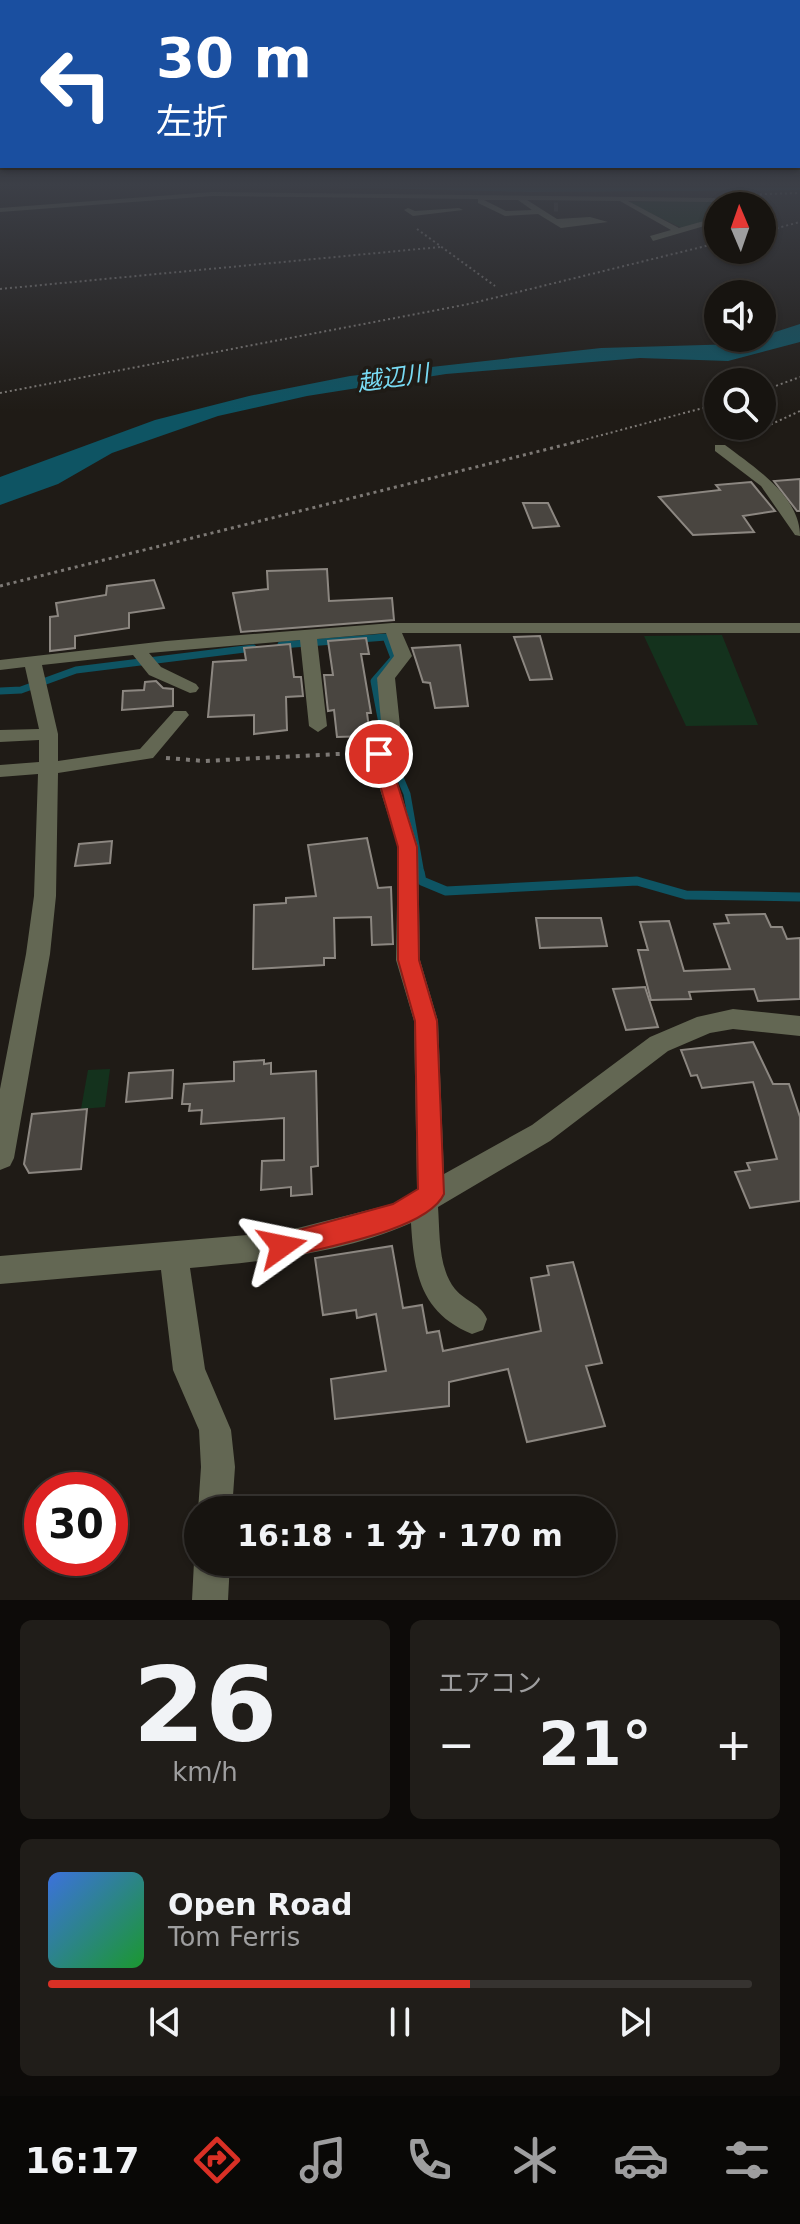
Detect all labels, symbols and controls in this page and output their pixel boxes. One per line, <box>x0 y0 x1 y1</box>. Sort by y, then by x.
text: 30 m <box>156 25 312 90</box>
icon: left <box>24 32 128 136</box>
text: 左折 <box>156 101 228 142</box>
north arrow <box>704 192 776 264</box>
map controls <box>704 192 776 440</box>
button: sound <box>704 280 776 352</box>
water label: 越辺川 <box>355 359 434 397</box>
button: search <box>704 368 776 440</box>
pin <box>345 720 413 788</box>
icon: arrive <box>357 732 401 776</box>
position arrow <box>240 1204 324 1288</box>
speed limit sign: 30 <box>24 1472 128 1576</box>
text: 16:18 · 1 分 · 170 m <box>237 1518 563 1553</box>
text: 26 <box>133 1644 277 1766</box>
text: エアコン <box>438 1668 542 1698</box>
text: 21° <box>538 1709 652 1779</box>
text: − <box>438 1719 475 1770</box>
text: + <box>715 1719 752 1770</box>
text: km/h <box>172 1757 238 1787</box>
text: Open Road <box>168 1887 353 1922</box>
text: Tom Ferris <box>168 1922 300 1952</box>
icon: previous <box>143 2000 187 2044</box>
icon: pause <box>378 2000 422 2044</box>
icon: next <box>613 2000 657 2044</box>
icon: directions <box>189 2132 245 2188</box>
icon: music <box>295 2132 351 2188</box>
icon: phone <box>401 2132 457 2188</box>
icon: climate <box>507 2132 563 2188</box>
icon: car <box>613 2132 669 2188</box>
icon: filters <box>719 2132 775 2188</box>
text: 16:17 <box>25 2140 140 2181</box>

